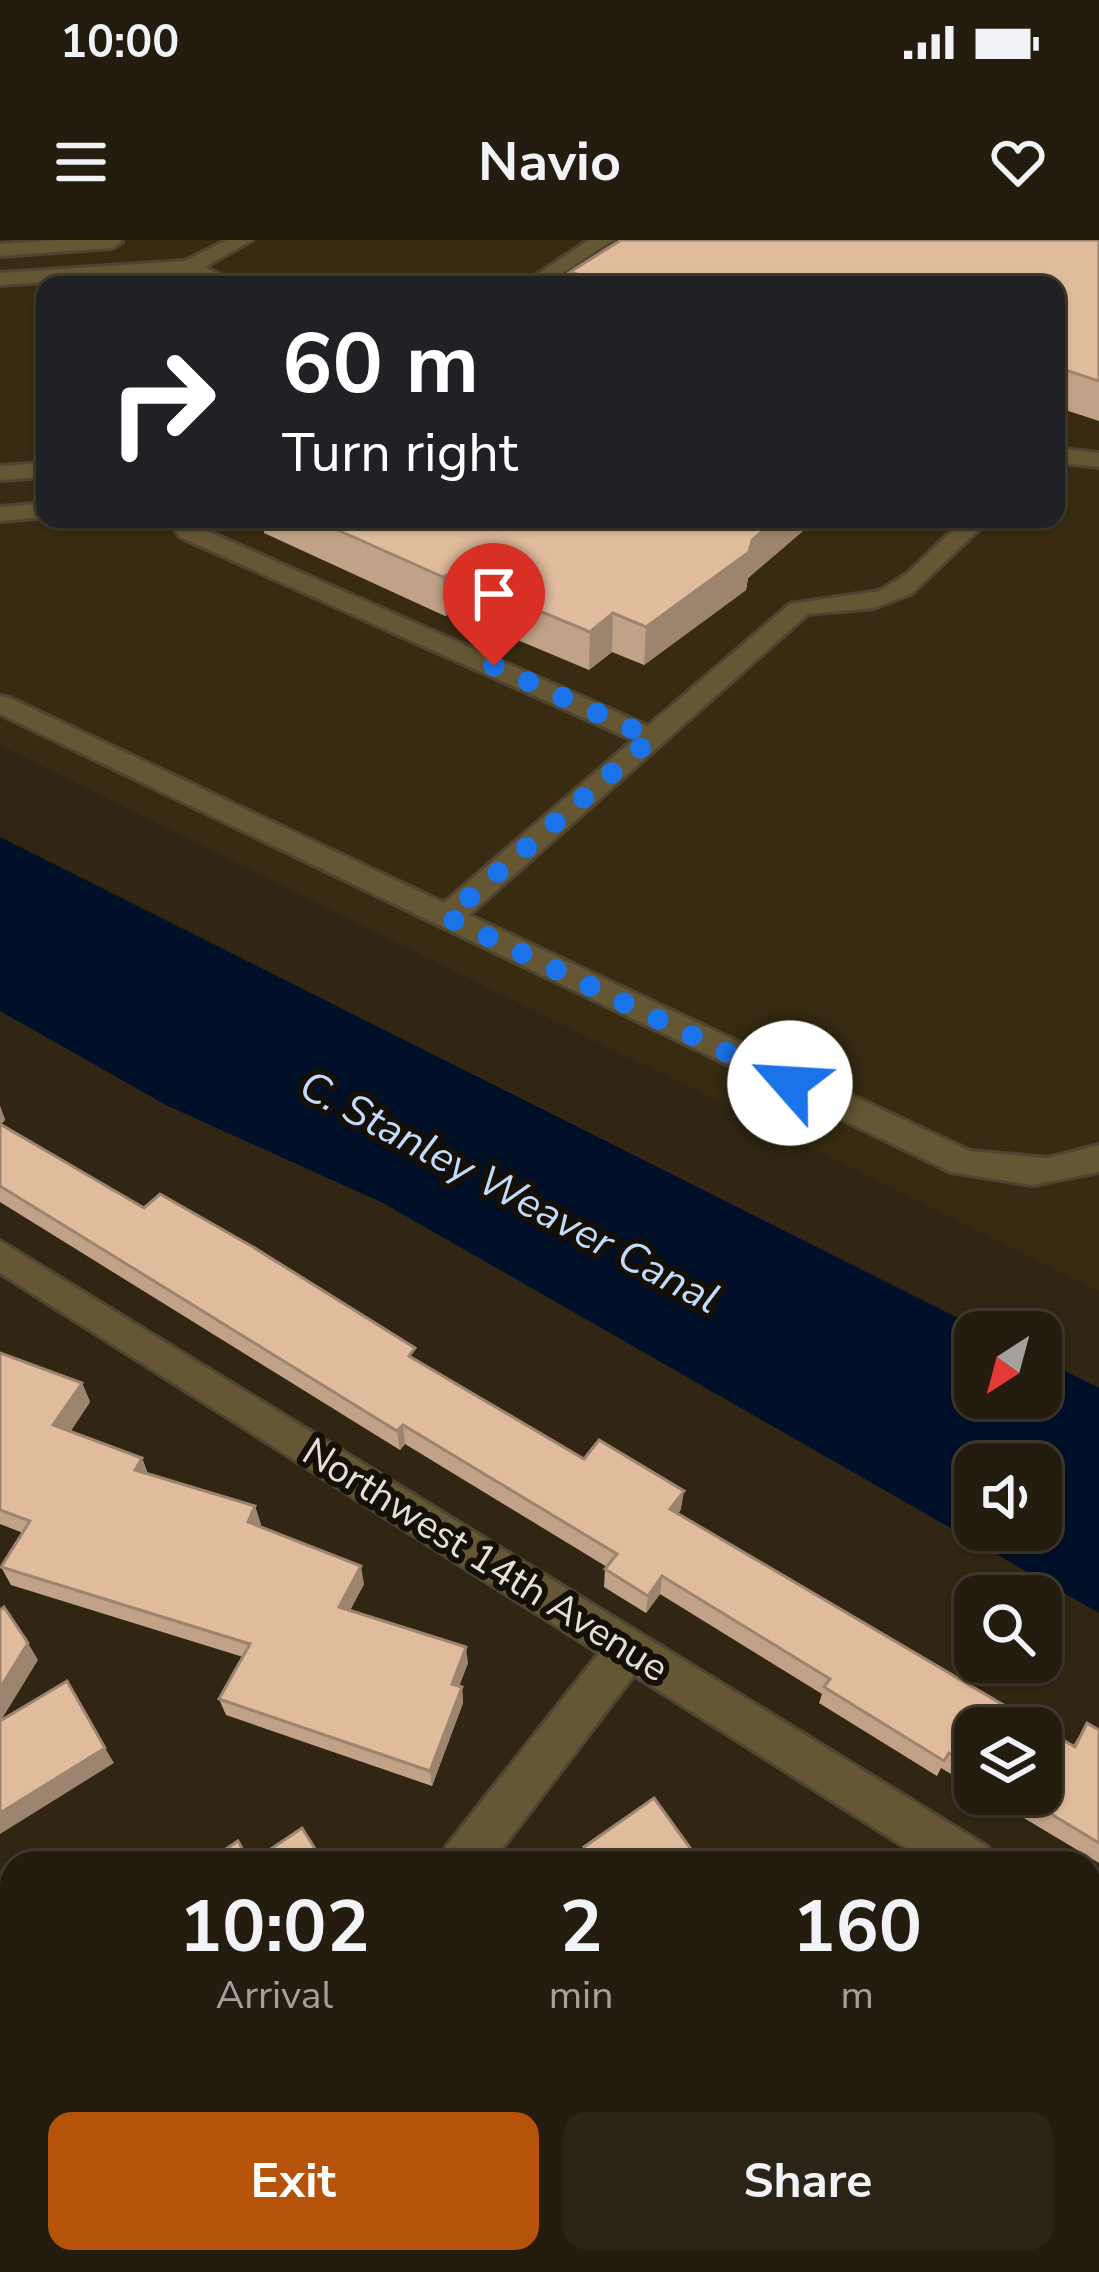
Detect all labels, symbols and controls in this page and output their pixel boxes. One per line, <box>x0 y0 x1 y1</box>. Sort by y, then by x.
text: 10:00 <box>60 12 179 73</box>
text: Navio <box>478 125 621 199</box>
icon: menu <box>48 129 114 195</box>
icon: heart <box>985 129 1051 195</box>
text: 60 m <box>282 307 479 422</box>
icon: right <box>84 324 240 480</box>
text: Turn right <box>282 416 518 490</box>
pin <box>443 543 545 666</box>
icon: arrive <box>461 561 527 627</box>
position arrow <box>727 1020 853 1146</box>
water label: C. Stanley Weaver Canal <box>289 1057 729 1327</box>
north arrow <box>954 1311 1062 1419</box>
map controls <box>954 1311 1062 1815</box>
street label: Northwest 14th Avenue <box>292 1426 678 1695</box>
button: sound <box>954 1443 1062 1551</box>
button: search <box>954 1575 1062 1683</box>
button: layers <box>954 1707 1062 1815</box>
text: 10:02 <box>179 1878 370 1976</box>
text: 2 <box>559 1878 603 1976</box>
text: 160 <box>792 1878 922 1976</box>
text: Arrival <box>216 1969 333 2022</box>
text: min <box>549 1969 613 2022</box>
text: m <box>840 1969 874 2022</box>
button: Exit <box>48 2112 539 2250</box>
button: Share <box>563 2112 1053 2250</box>

